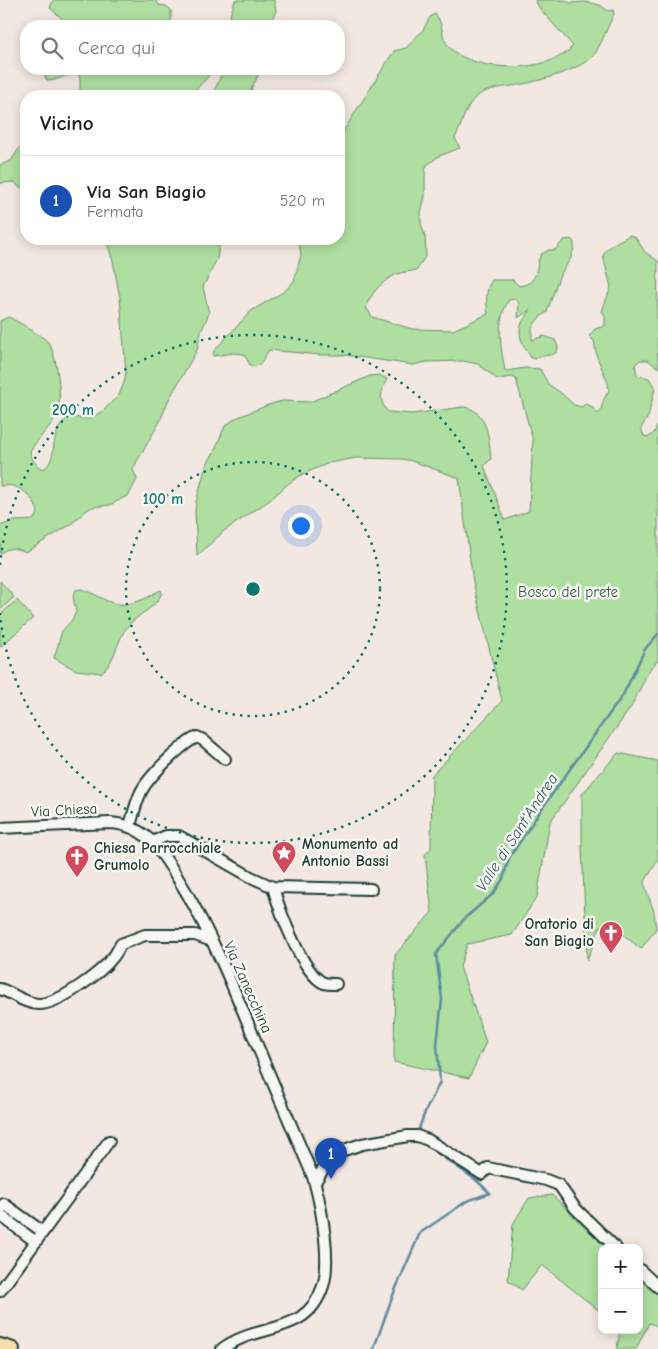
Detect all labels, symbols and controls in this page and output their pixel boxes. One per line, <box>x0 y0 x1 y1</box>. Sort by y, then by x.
search box <box>20 20 345 75</box>
icon: search <box>38 34 66 62</box>
text: Cerca qui <box>78 37 155 59</box>
text: Vicino <box>40 111 94 135</box>
text: Via San Biagio <box>87 181 206 203</box>
text: 1 <box>53 192 59 210</box>
text: 520 m <box>280 192 325 210</box>
text: Fermata <box>87 203 144 221</box>
text: 200 m <box>52 401 94 419</box>
text: 100 m <box>143 490 183 508</box>
your location <box>288 513 314 539</box>
centre of rings <box>244 580 262 598</box>
park label: Bosco del prete <box>518 583 618 601</box>
water label: Valle di Sant'Andrea <box>472 770 562 895</box>
street label: Via Chiesa <box>30 799 98 821</box>
place label: Monumento ad Antonio Bassi <box>302 835 398 870</box>
place label: Chiesa Parrocchiale Grumolo <box>94 839 221 874</box>
place icon: Monumento ad Antonio Bassi <box>271 840 297 874</box>
church icon: Chiesa Parrocchiale Grumolo <box>64 844 90 878</box>
place label: Oratorio di San Biagio <box>525 915 594 950</box>
church icon: Oratorio di San Biagio <box>598 920 624 954</box>
street label: Via Zanecchina <box>220 938 276 1036</box>
pin: 1 <box>315 1138 347 1179</box>
map controls <box>598 1244 643 1334</box>
button: + <box>598 1244 643 1289</box>
button: − <box>598 1289 643 1334</box>

